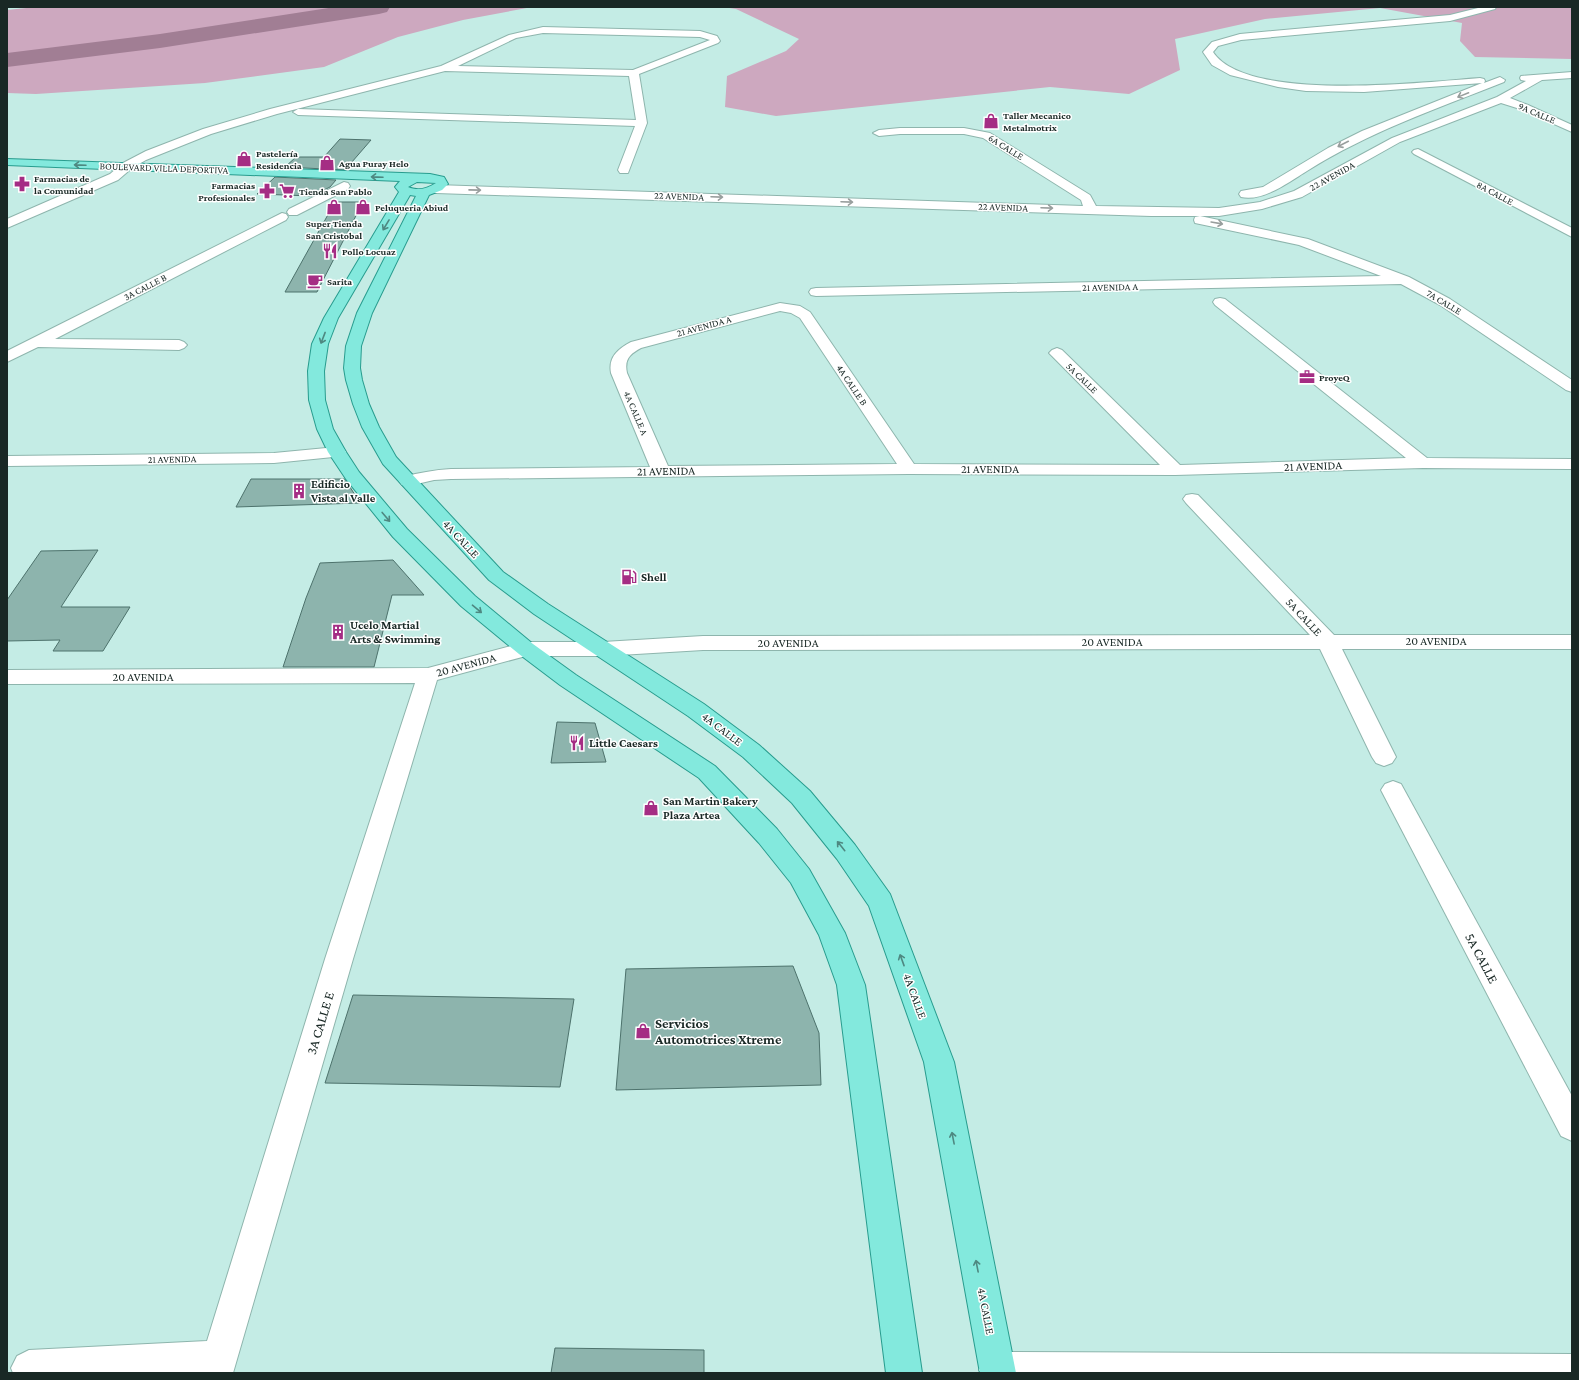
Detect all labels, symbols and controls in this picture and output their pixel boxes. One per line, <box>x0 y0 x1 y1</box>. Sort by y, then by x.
one-way arrow <box>1458 91 1470 99</box>
street label: 9A CALLE <box>1517 100 1558 126</box>
place label: Taller Mecanico Metalmotrix <box>1003 110 1071 133</box>
shop icon: Taller Mecanico Metalmotrix <box>982 112 1000 130</box>
street label: 6A CALLE <box>986 132 1026 162</box>
one-way arrow <box>1338 141 1350 149</box>
place label: Pastelería Residencia <box>256 148 302 171</box>
shop icon: Pastelería Residencia <box>235 150 253 168</box>
shop icon: Agua Puray Helo <box>318 154 336 172</box>
place label: Agua Puray Helo <box>338 158 409 169</box>
street label: 22 AVENIDA <box>1308 159 1357 193</box>
street label: BOULEVARD VILLA DEPORTIVA <box>99 160 229 176</box>
one-way arrow <box>74 161 87 169</box>
place label: Farmacias de la Comunidad <box>34 173 94 196</box>
one-way arrow <box>371 173 384 180</box>
pharmacy icon: Farmacias de la Comunidad <box>13 175 31 193</box>
street label: 8A CALLE <box>1475 179 1516 207</box>
place label: Farmacias Profesionales <box>198 180 255 203</box>
pharmacy icon: Farmacias Profesionales <box>258 182 276 200</box>
supermarket icon: Tienda San Pablo <box>278 182 296 200</box>
place label: Tienda San Pablo <box>299 186 372 197</box>
one-way arrow <box>468 186 481 194</box>
street label: 22 AVENIDA <box>654 190 704 202</box>
one-way arrow <box>710 193 723 201</box>
shop icon: Super Tienda San Cristobal <box>325 198 343 216</box>
shop icon: Peluqueria Abiud <box>354 198 372 216</box>
one-way arrow <box>840 198 853 205</box>
street label: 22 AVENIDA <box>978 201 1028 213</box>
place label: Peluqueria Abiud <box>375 202 449 213</box>
one-way arrow <box>1040 204 1053 212</box>
place label: Super Tienda San Cristobal <box>306 218 362 241</box>
one-way arrow <box>382 219 390 230</box>
one-way arrow <box>1210 220 1223 228</box>
restaurant icon: Pollo Locuaz <box>321 242 339 260</box>
place label: Pollo Locuaz <box>342 246 396 257</box>
street label: 3A CALLE B <box>122 271 169 302</box>
cafe icon: Sarita <box>306 272 324 290</box>
place label: Sarita <box>327 276 352 287</box>
street label: 21 AVENIDA A <box>1082 281 1138 293</box>
street label: 7A CALLE <box>1425 287 1464 317</box>
street label: 21 AVENIDA A <box>675 313 733 339</box>
one-way arrow <box>318 331 326 343</box>
street label: 5A CALLE <box>1064 360 1100 396</box>
street label: 4A CALLE B <box>834 362 870 408</box>
office icon: ProyeQ <box>1298 368 1316 386</box>
place label: ProyeQ <box>1319 372 1351 383</box>
street label: 4A CALLE A <box>622 389 650 437</box>
street label: 21 AVENIDA <box>148 453 197 465</box>
street label: 21 AVENIDA <box>1284 458 1343 474</box>
street label: 21 AVENIDA <box>961 462 1019 476</box>
street label: 21 AVENIDA <box>637 463 695 479</box>
place label: Edificio Vista al Valle <box>310 477 376 505</box>
building icon: Edificio Vista al Valle <box>290 482 308 500</box>
one-way arrow <box>381 511 390 522</box>
street label: 4A CALLE <box>440 517 483 561</box>
fuel station icon: Shell <box>620 568 638 586</box>
place label: Shell <box>641 570 667 584</box>
street label: 5A CALLE <box>1283 595 1325 639</box>
one-way arrow <box>472 605 482 614</box>
place label: Ucelo Martial Arts & Swimming <box>349 618 440 646</box>
building icon: Ucelo Martial Arts & Swimming <box>329 623 347 641</box>
street label: 20 AVENIDA <box>1405 634 1467 648</box>
street label: 20 AVENIDA <box>1081 635 1143 649</box>
street label: 20 AVENIDA <box>757 636 819 650</box>
street label: 20 AVENIDA <box>435 650 497 680</box>
street label: 20 AVENIDA <box>112 670 174 684</box>
street label: 4A CALLE <box>699 709 746 749</box>
restaurant icon: Little Caesars <box>568 734 586 752</box>
place label: Little Caesars <box>589 736 658 750</box>
place label: San Martin Bakery Plaza Artea <box>663 794 758 822</box>
shop icon: San Martin Bakery Plaza Artea <box>642 799 660 817</box>
one-way arrow <box>837 841 845 852</box>
street label: 5A CALLE <box>1462 930 1502 986</box>
one-way arrow <box>897 955 905 967</box>
street label: 4A CALLE <box>900 971 930 1021</box>
street label: 3A CALLE E <box>303 989 337 1056</box>
place label: Servicios Automotrices Xtreme <box>654 1015 782 1047</box>
shop icon: Servicios Automotrices Xtreme <box>634 1022 652 1040</box>
one-way arrow <box>949 1132 957 1145</box>
one-way arrow <box>973 1260 981 1273</box>
street label: 4A CALLE <box>975 1286 997 1336</box>

